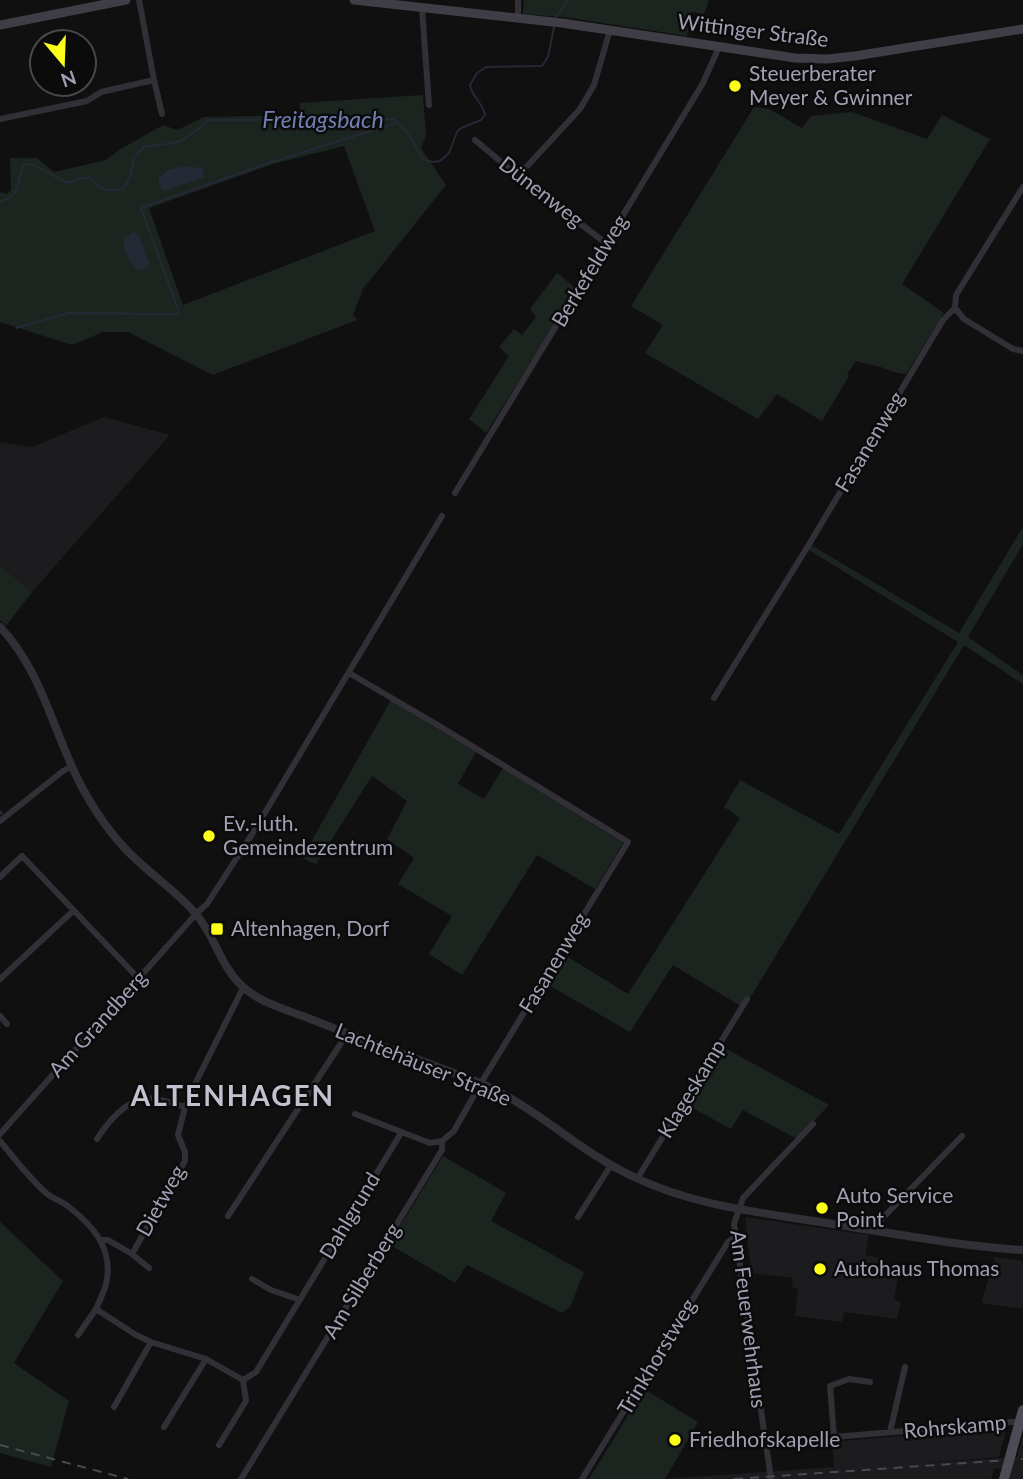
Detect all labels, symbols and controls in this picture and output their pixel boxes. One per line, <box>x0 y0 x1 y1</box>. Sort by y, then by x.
street label: Wittinger Straße <box>676 8 830 51</box>
north arrow <box>28 28 98 98</box>
place label: Steuerberater Meyer & Gwinner <box>749 60 913 109</box>
text: N <box>58 66 79 93</box>
marker: Steuerberater Meyer & Gwinner <box>727 78 743 94</box>
water label: Freitagsbach <box>262 105 384 133</box>
street label: Dünenweg <box>495 150 589 232</box>
street label: Berkefeldweg <box>545 210 632 331</box>
street label: Fasanenweg <box>829 386 909 496</box>
place label: Ev.-luth. Gemeindezentrum <box>223 810 393 859</box>
marker: Ev.-luth. Gemeindezentrum <box>201 828 217 844</box>
street label: Fasanenweg <box>513 907 593 1017</box>
place label: Altenhagen, Dorf <box>231 915 390 940</box>
marker: Altenhagen, Dorf <box>209 921 225 937</box>
street label: Am Grandberg <box>43 965 151 1081</box>
street label: Lachtehäuser Straße <box>332 1017 515 1110</box>
street label: Klageskamp <box>652 1034 730 1142</box>
district label: ALTENHAGEN <box>130 1078 335 1112</box>
street label: Dietweg <box>130 1160 189 1240</box>
street label: Dahlgrund <box>313 1167 384 1263</box>
place label: Auto Service Point <box>836 1182 953 1231</box>
marker: Auto Service Point <box>814 1200 830 1216</box>
street label: Am Silberberg <box>317 1218 405 1342</box>
street label: Am Feuerwehrhaus <box>726 1228 773 1409</box>
place label: Autohaus Thomas <box>834 1255 999 1280</box>
marker: Autohaus Thomas <box>812 1261 828 1277</box>
street label: Trinkhorstweg <box>611 1293 700 1419</box>
street label: Rohrskamp <box>903 1409 1007 1442</box>
place label: Friedhofskapelle <box>689 1426 840 1451</box>
marker: Friedhofskapelle <box>667 1432 683 1448</box>

